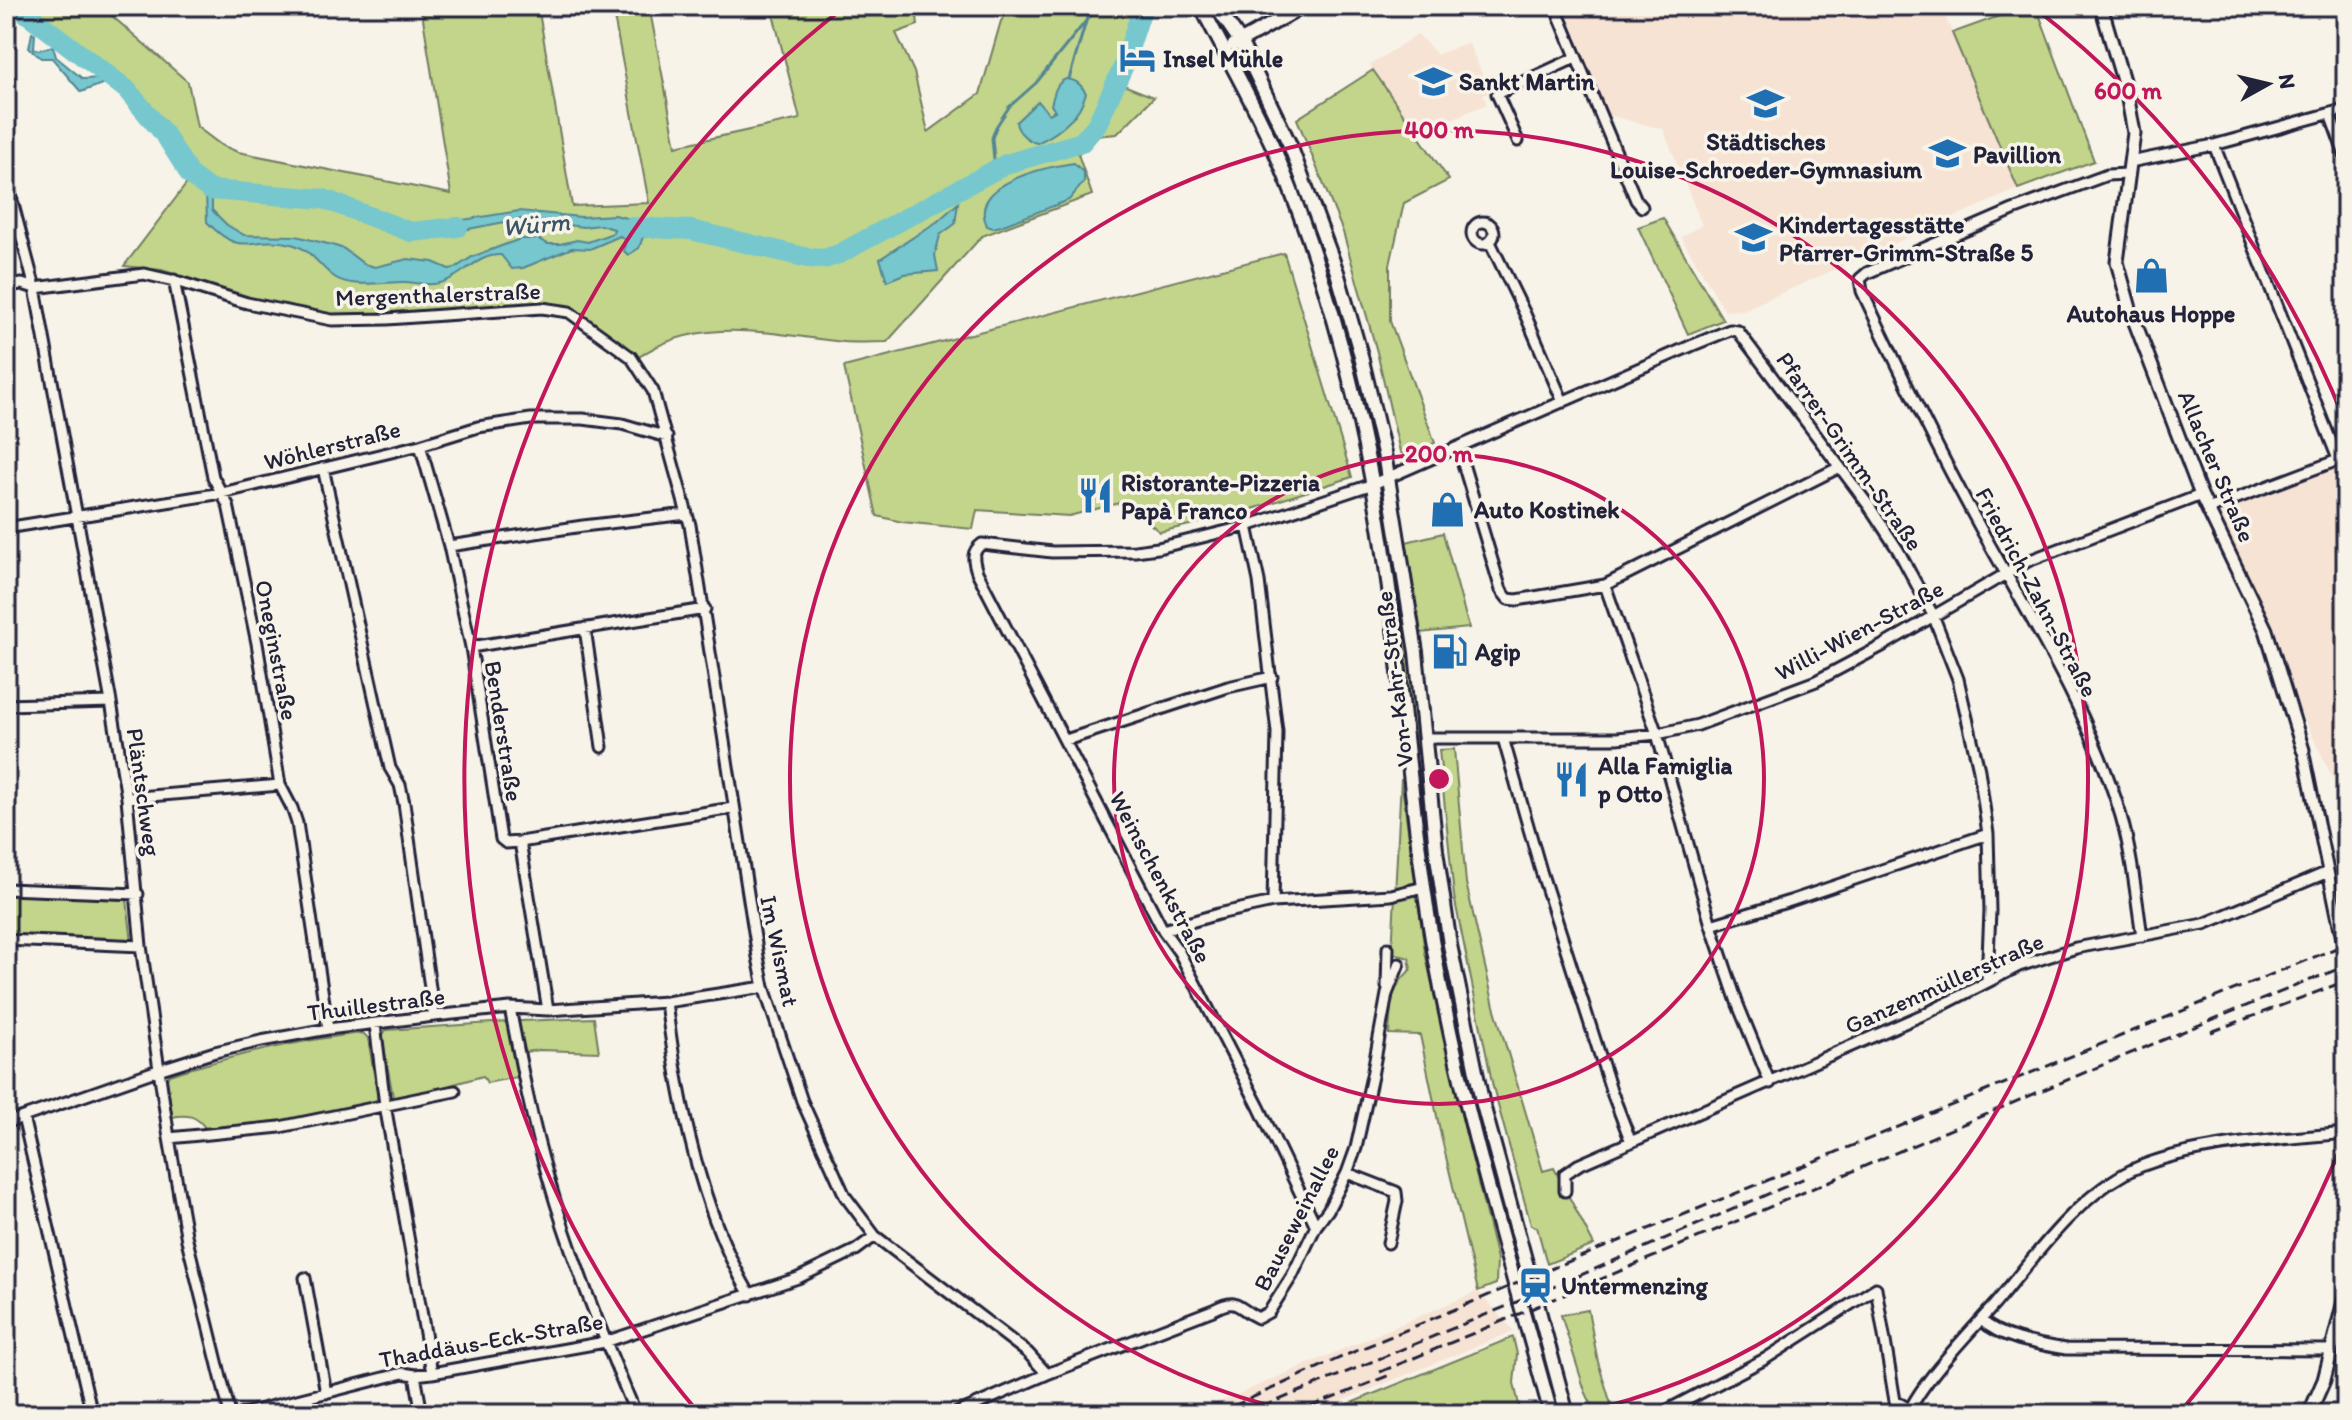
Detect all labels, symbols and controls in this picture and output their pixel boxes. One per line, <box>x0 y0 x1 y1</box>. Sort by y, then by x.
hotel icon: Insel Mühle <box>1118 39 1156 77</box>
place label: Insel Mühle <box>1163 44 1283 73</box>
north arrow <box>2228 44 2308 124</box>
school or university icon: Sankt Martin <box>1414 62 1452 100</box>
place label: Sankt Martin <box>1459 67 1595 96</box>
text: N <box>2273 72 2302 91</box>
text: 600 m <box>2094 76 2163 105</box>
school or university icon: Städtisches Louise-Schroeder-Gymnasium <box>1747 85 1785 123</box>
text: 400 m <box>1404 115 1475 144</box>
place label: Städtisches Louise-Schroeder-Gymnasium <box>1610 127 1923 185</box>
school or university icon: Pavillion <box>1928 135 1966 173</box>
place label: Pavillion <box>1973 140 2062 169</box>
water label: Würm <box>501 205 571 243</box>
place label: Kindertagesstätte Pfarrer-Grimm-Straße 5 <box>1779 210 2034 267</box>
school or university icon: Kindertagesstätte Pfarrer-Grimm-Straße 5 <box>1734 219 1772 257</box>
shop icon: Autohaus Hoppe <box>2132 257 2170 295</box>
street label: Mergenthalerstraße <box>335 276 541 312</box>
place label: Autohaus Hoppe <box>2066 299 2235 329</box>
street label: Pfarrer-Grimm-Straße <box>1770 346 1930 556</box>
street label: Allacher Straße <box>2172 386 2262 546</box>
street label: Wöhlerstraße <box>261 414 403 476</box>
text: 200 m <box>1405 439 1474 468</box>
place label: Ristorante-Pizzeria Papà Franco <box>1121 468 1320 526</box>
restaurant icon: Ristorante-Pizzeria Papà Franco <box>1076 477 1114 515</box>
street label: Friedrich-Zahn-Straße <box>1969 482 2105 702</box>
shop icon: Auto Kostinek <box>1429 490 1467 528</box>
place label: Auto Kostinek <box>1473 495 1620 524</box>
street label: Willi-Wien-Straße <box>1770 573 1948 687</box>
street label: Oneginstraße <box>249 577 305 723</box>
street label: Von-Kahr-Straße <box>1369 589 1419 769</box>
fuel station icon: Agip <box>1430 632 1468 670</box>
place label: Agip <box>1474 637 1521 667</box>
street label: Benderstraße <box>479 659 529 803</box>
street label: Pläntschweg <box>121 726 167 859</box>
place label: Alla Famiglia p Otto <box>1597 751 1733 809</box>
restaurant icon: Alla Famiglia p Otto <box>1553 760 1591 798</box>
centre of rings <box>1425 765 1453 793</box>
street label: Weinschenkstraße <box>1104 786 1218 968</box>
street label: Im Wismat <box>754 893 806 1009</box>
street label: Ganzenmüllerstraße <box>1840 926 2048 1040</box>
street label: Thuillestraße <box>305 981 447 1027</box>
street label: Bauseweinallee <box>1247 1140 1345 1296</box>
station icon: Untermenzing <box>1516 1266 1554 1304</box>
place label: Untermenzing <box>1561 1271 1709 1301</box>
street label: Thaddäus-Eck-Straße <box>377 1306 605 1374</box>

